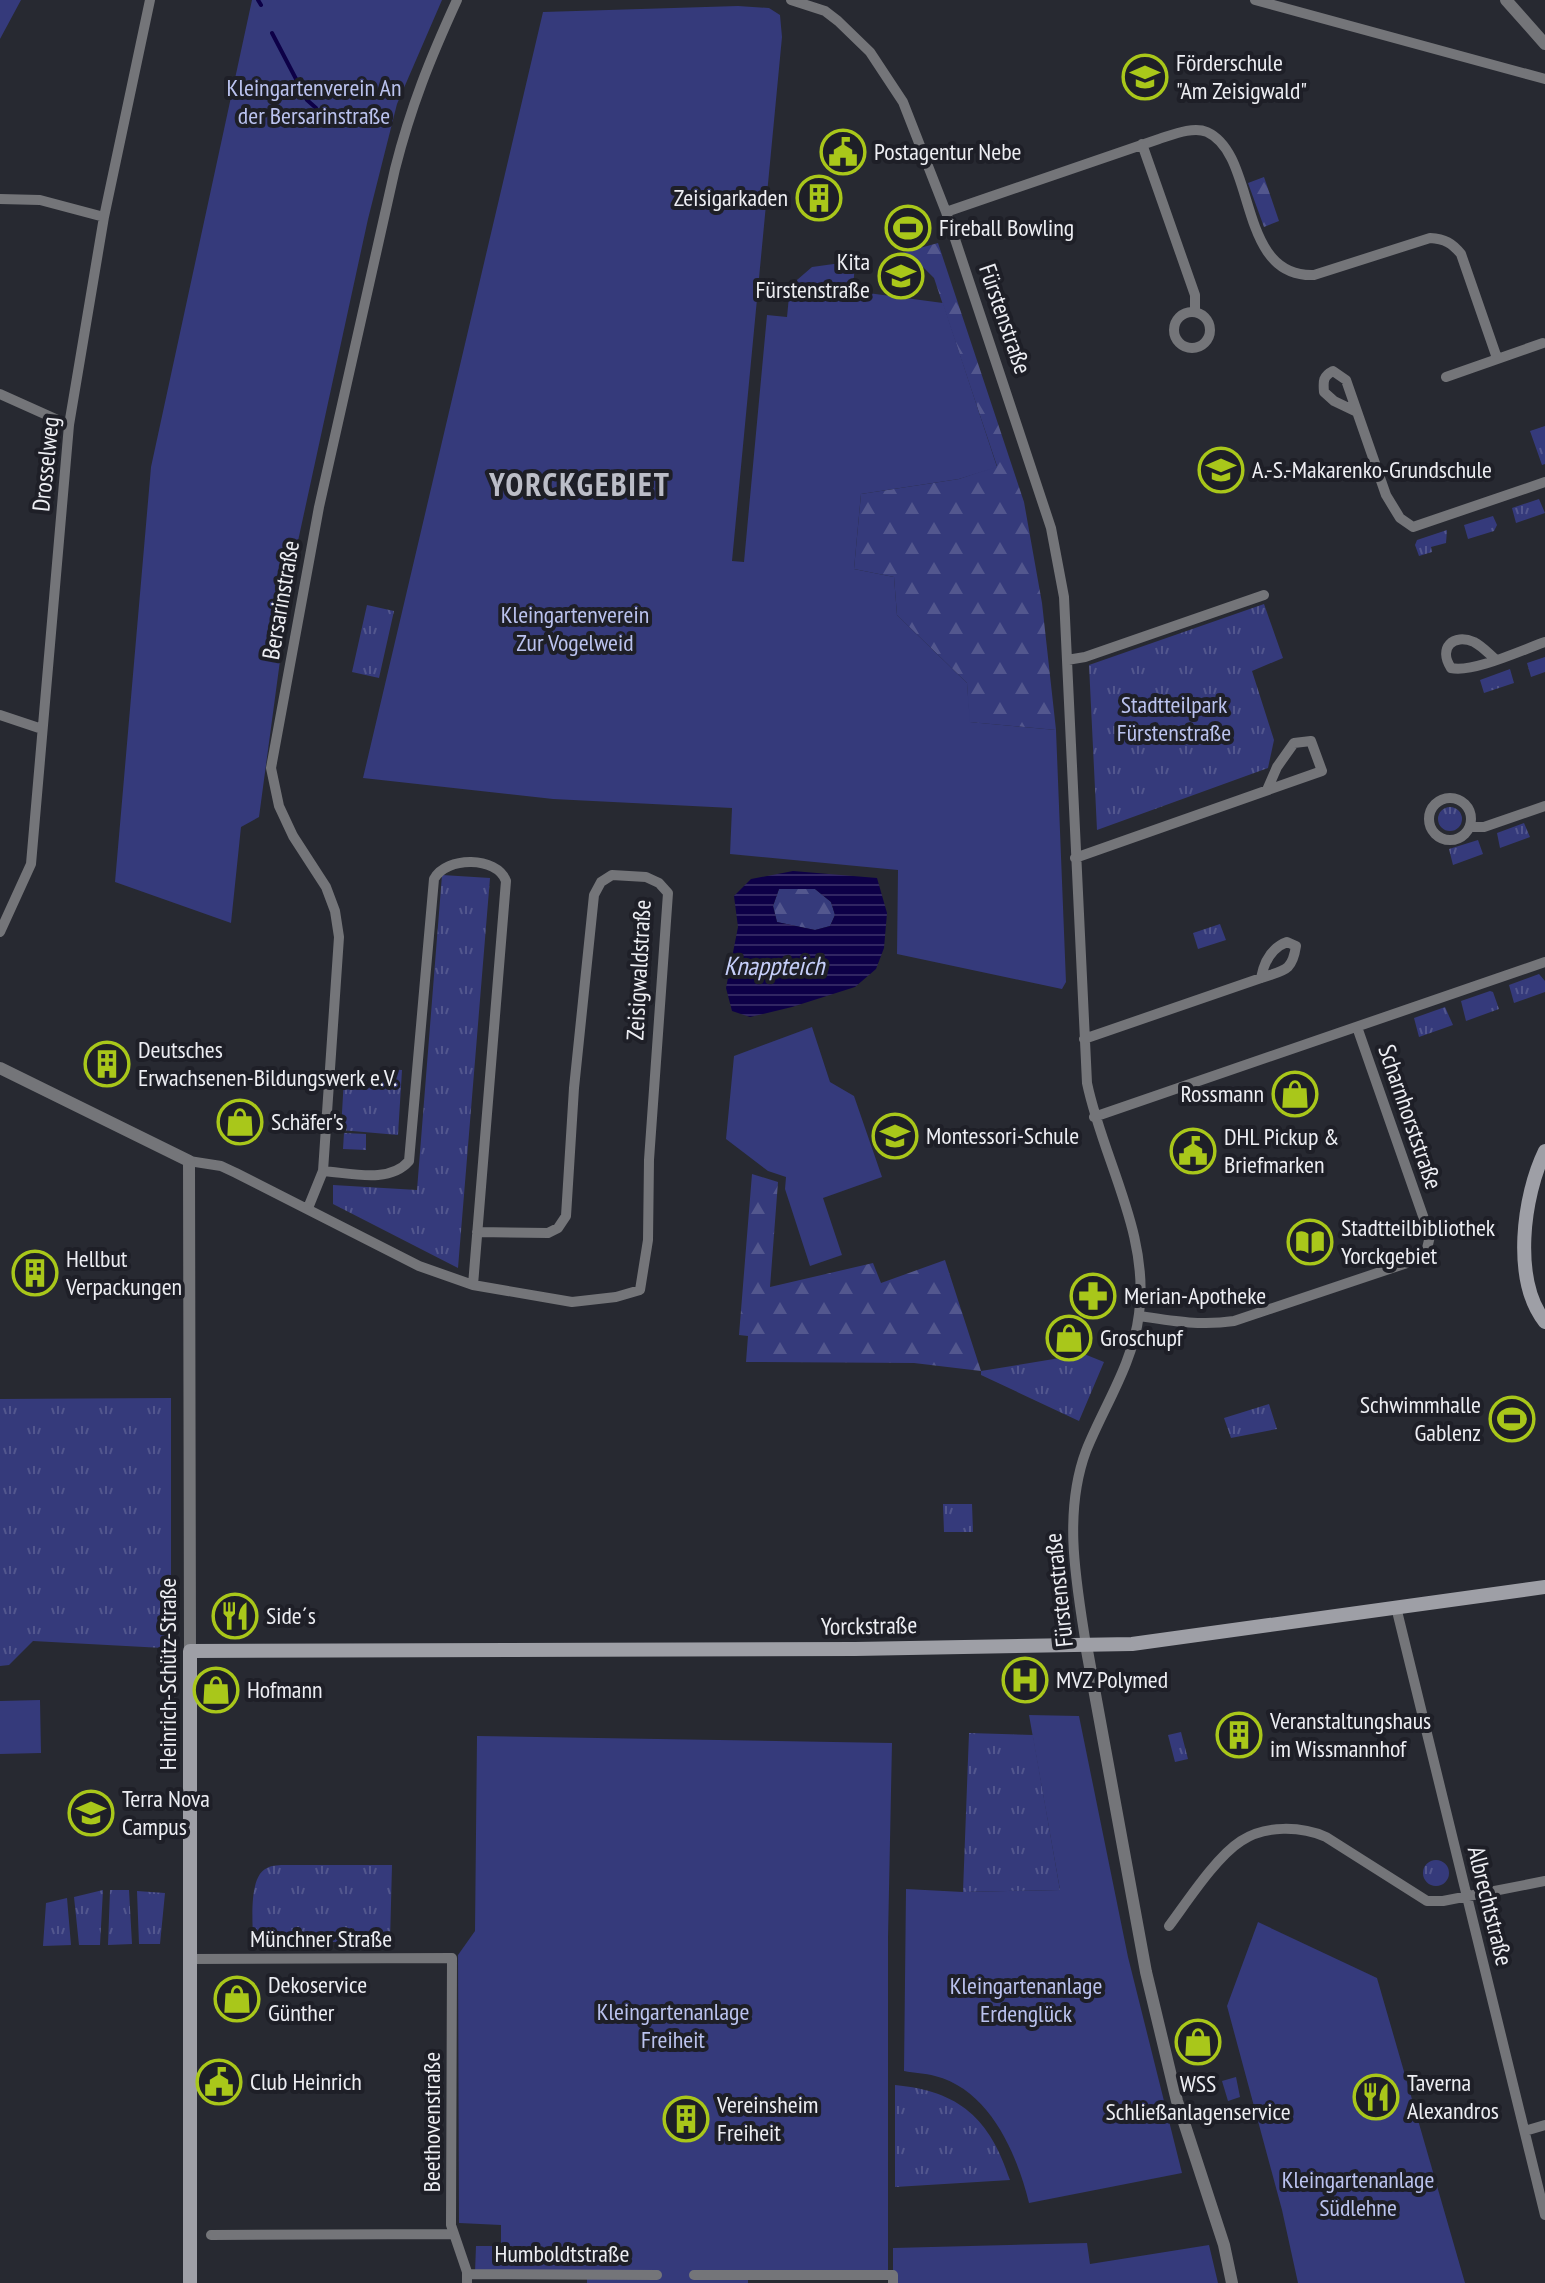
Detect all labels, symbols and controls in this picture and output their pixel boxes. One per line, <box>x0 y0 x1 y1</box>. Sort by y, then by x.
place label: Förderschule "Am Zeisigwald" <box>1176 47 1307 106</box>
school or university icon: Förderschule "Am Zeisigwald" <box>1121 53 1169 101</box>
park label: Kleingartenverein An der Bersarinstraße <box>227 72 401 131</box>
public building icon: Postagentur Nebe <box>819 128 867 176</box>
place label: Postagentur Nebe <box>874 136 1021 167</box>
building icon: Zeisigarkaden <box>795 174 843 222</box>
place label: Zeisigarkaden <box>674 182 788 213</box>
sports icon: Fireball Bowling <box>884 204 932 252</box>
place label: Fireball Bowling <box>939 212 1074 243</box>
place label: Kita Fürstenstraße <box>756 246 870 305</box>
school or university icon: Kita Fürstenstraße <box>877 252 925 300</box>
street label: Fürstenstraße <box>972 260 1039 378</box>
street label: Drosselweg <box>25 415 66 513</box>
school or university icon: A.-S.-Makarenko-Grundschule <box>1197 446 1245 494</box>
place label: A.-S.-Makarenko-Grundschule <box>1252 454 1492 485</box>
district label: YORCKGEBIET <box>488 463 671 505</box>
street label: Bersarinstraße <box>255 538 306 662</box>
park label: Kleingartenverein Zur Vogelweid <box>501 599 649 658</box>
park label: Stadtteilpark Fürstenstraße <box>1117 689 1231 748</box>
street label: Zeisigwaldstraße <box>619 899 658 1041</box>
water label: Knappteich <box>724 949 826 982</box>
place label: Deutsches Erwachsenen-Bildungswerk e.V. <box>138 1034 397 1093</box>
building icon: Deutsches Erwachsenen-Bildungswerk e.V. <box>83 1040 131 1088</box>
street label: Scharnhorststraße <box>1371 1040 1450 1193</box>
shop icon: Rossmann <box>1271 1070 1319 1118</box>
place label: Rossmann <box>1181 1078 1264 1109</box>
shop icon: Schäfer's <box>216 1098 264 1146</box>
place label: Schäfer's <box>271 1106 344 1137</box>
school or university icon: Montessori-Schule <box>871 1112 919 1160</box>
place label: Montessori-Schule <box>926 1120 1079 1151</box>
place label: DHL Pickup & Briefmarken <box>1224 1121 1339 1180</box>
public building icon: DHL Pickup & Briefmarken <box>1169 1127 1217 1175</box>
place label: Stadtteilbibliothek Yorckgebiet <box>1341 1212 1496 1271</box>
library icon: Stadtteilbibliothek Yorckgebiet <box>1286 1218 1334 1266</box>
place label: Hellbut Verpackungen <box>65 1243 182 1302</box>
building icon: Hellbut Verpackungen <box>11 1249 59 1297</box>
pharmacy icon: Merian-Apotheke <box>1069 1272 1117 1320</box>
place label: Merian-Apotheke <box>1124 1280 1266 1311</box>
shop icon: Groschupf <box>1045 1314 1093 1362</box>
place label: Groschupf <box>1100 1322 1184 1353</box>
place label: Schwimmhalle Gablenz <box>1360 1389 1481 1448</box>
sports icon: Schwimmhalle Gablenz <box>1488 1395 1536 1443</box>
street label: Fürstenstraße <box>1037 1532 1080 1649</box>
street label: Heinrich-Schütz-Straße <box>152 1578 183 1770</box>
restaurant icon: Side´s <box>211 1592 259 1640</box>
place label: Side´s <box>266 1600 316 1631</box>
street label: Yorckstraße <box>820 1609 918 1642</box>
hospital icon: MVZ Polymed <box>1001 1656 1049 1704</box>
place label: MVZ Polymed <box>1056 1664 1168 1695</box>
shop icon: Hofmann <box>192 1666 240 1714</box>
place label: Hofmann <box>247 1674 322 1705</box>
place label: Veranstaltungshaus im Wissmannhof <box>1269 1705 1431 1764</box>
building icon: Veranstaltungshaus im Wissmannhof <box>1215 1711 1263 1759</box>
place label: Terra Nova Campus <box>122 1783 210 1842</box>
school or university icon: Terra Nova Campus <box>67 1789 115 1837</box>
street label: Albrechtstraße <box>1461 1843 1520 1969</box>
street label: Münchner Straße <box>250 1923 392 1954</box>
place label: Dekoservice Günther <box>268 1969 367 2028</box>
park label: Kleingartenanlage Erdenglück <box>950 1970 1102 2029</box>
shop icon: Dekoservice Günther <box>213 1975 261 2023</box>
park label: Kleingartenanlage Freiheit <box>597 1996 749 2055</box>
shop icon: WSS Schließanlagenservice <box>1174 2018 1222 2066</box>
street label: Beethovenstraße <box>416 2052 447 2192</box>
public building icon: Club Heinrich <box>195 2058 243 2106</box>
place label: Club Heinrich <box>250 2066 362 2097</box>
place label: Taverna Alexandros <box>1407 2067 1499 2126</box>
place label: WSS Schließanlagenservice <box>1105 2068 1291 2127</box>
restaurant icon: Taverna Alexandros <box>1352 2073 1400 2121</box>
place label: Vereinsheim Freiheit <box>716 2089 819 2148</box>
building icon: Vereinsheim Freiheit <box>662 2095 710 2143</box>
park label: Kleingartenanlage Südlehne <box>1282 2164 1434 2223</box>
street label: Humboldtstraße <box>495 2238 629 2269</box>

